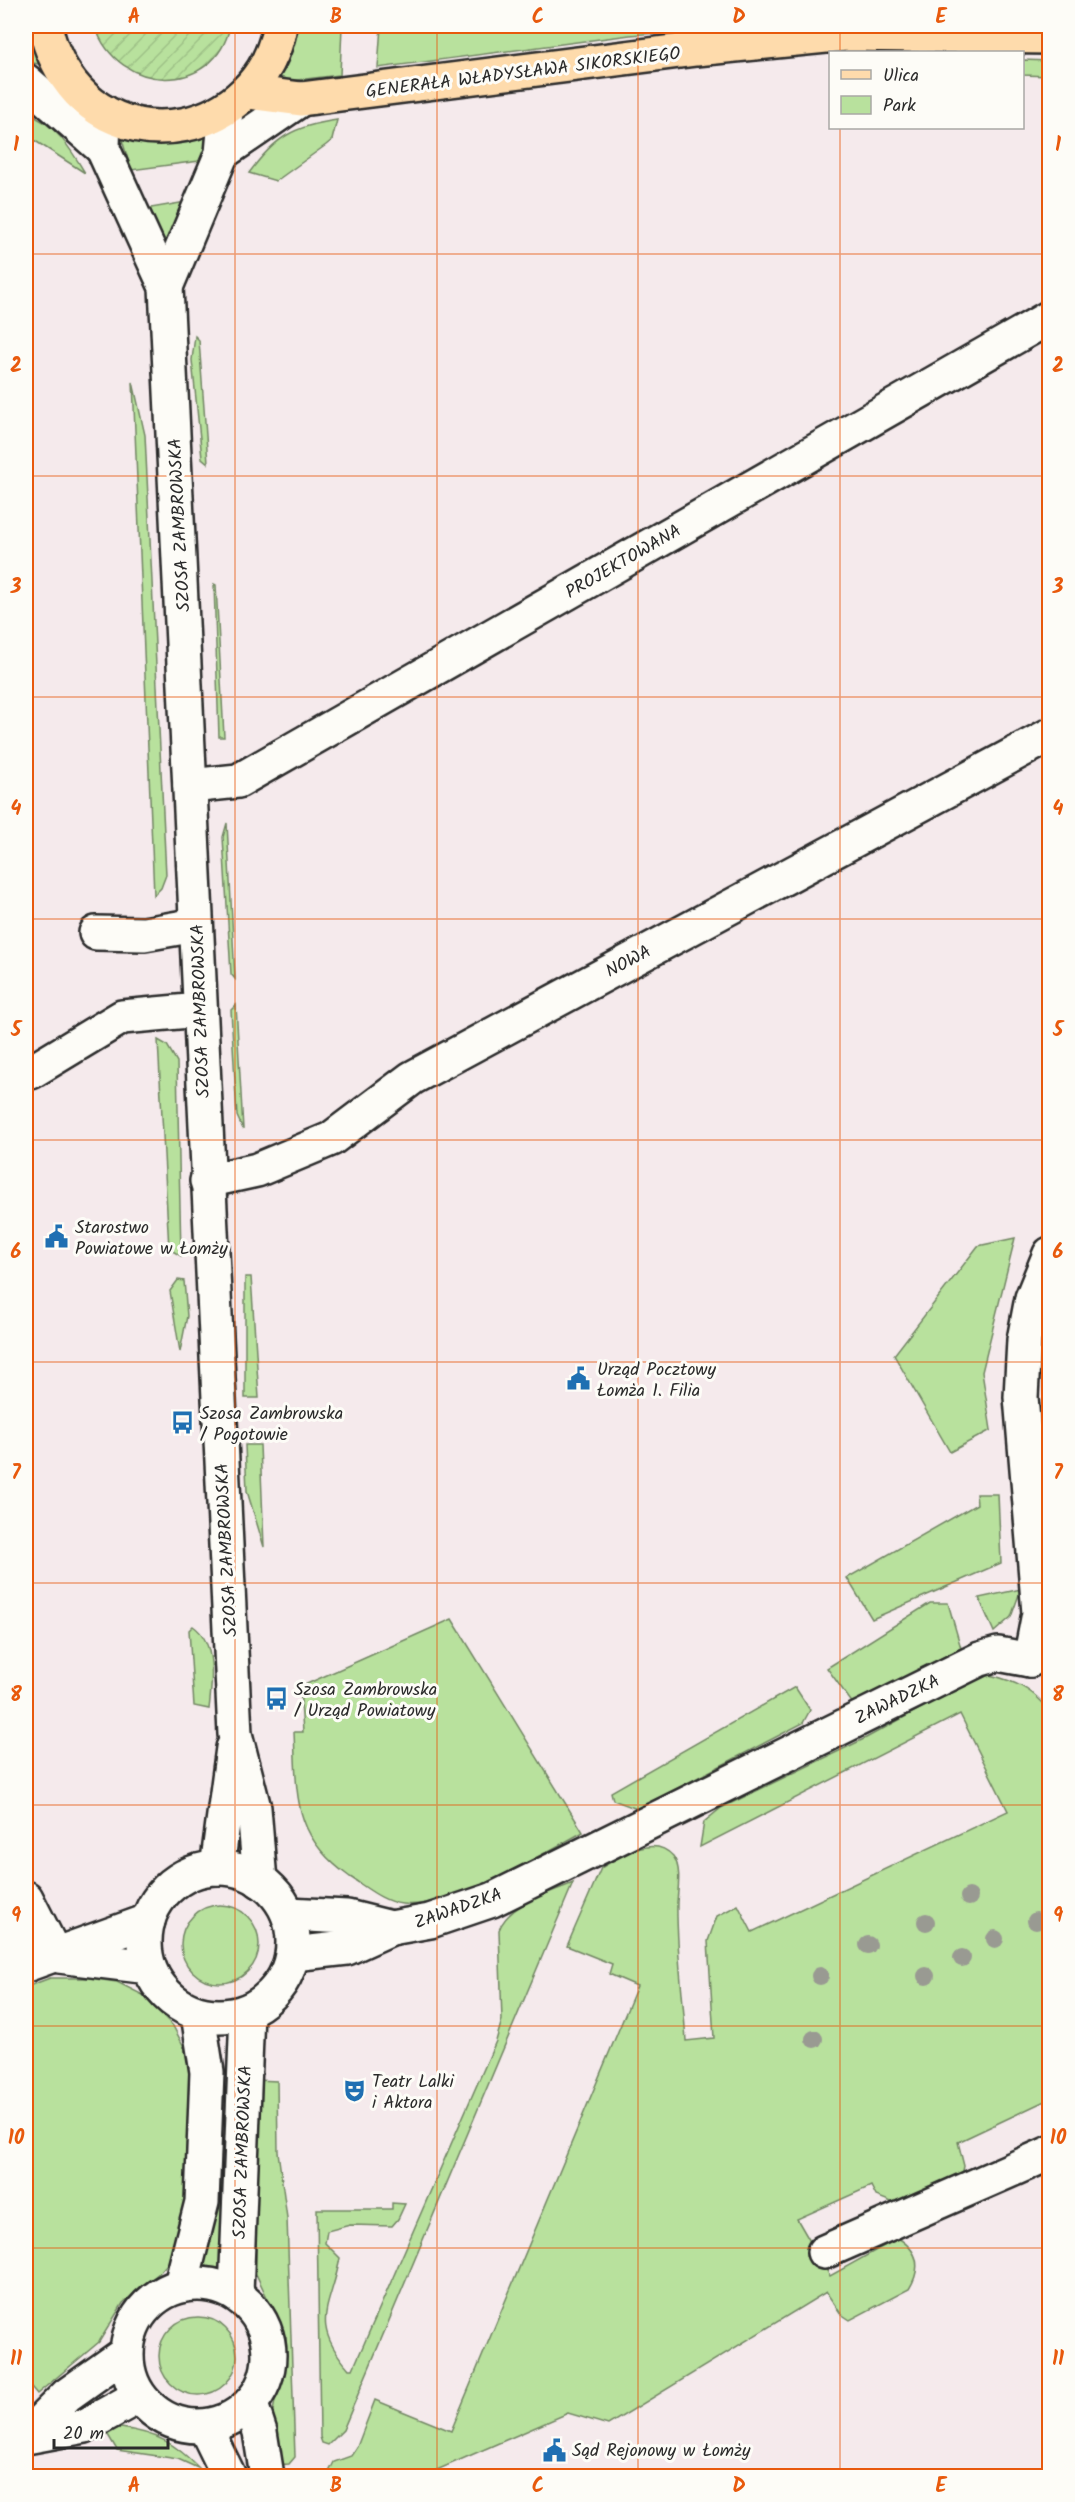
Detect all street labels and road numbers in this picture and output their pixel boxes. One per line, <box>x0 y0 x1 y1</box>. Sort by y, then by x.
street label: GENERAŁA WŁADYSŁAWA SIKORSKIEGO <box>364 40 682 107</box>
street label: SZOSA ZAMBROWSKA <box>161 437 200 613</box>
street label: PROJEKTOWANA <box>560 517 687 607</box>
street label: SZOSA ZAMBROWSKA <box>184 923 219 1098</box>
street label: NOWA <box>601 938 657 986</box>
street label: SZOSA ZAMBROWSKA <box>208 1462 247 1638</box>
street label: ZAWADZKA <box>850 1667 945 1733</box>
street label: ZAWADZKA <box>411 1881 507 1938</box>
street label: SZOSA ZAMBROWSKA <box>226 2065 261 2240</box>

